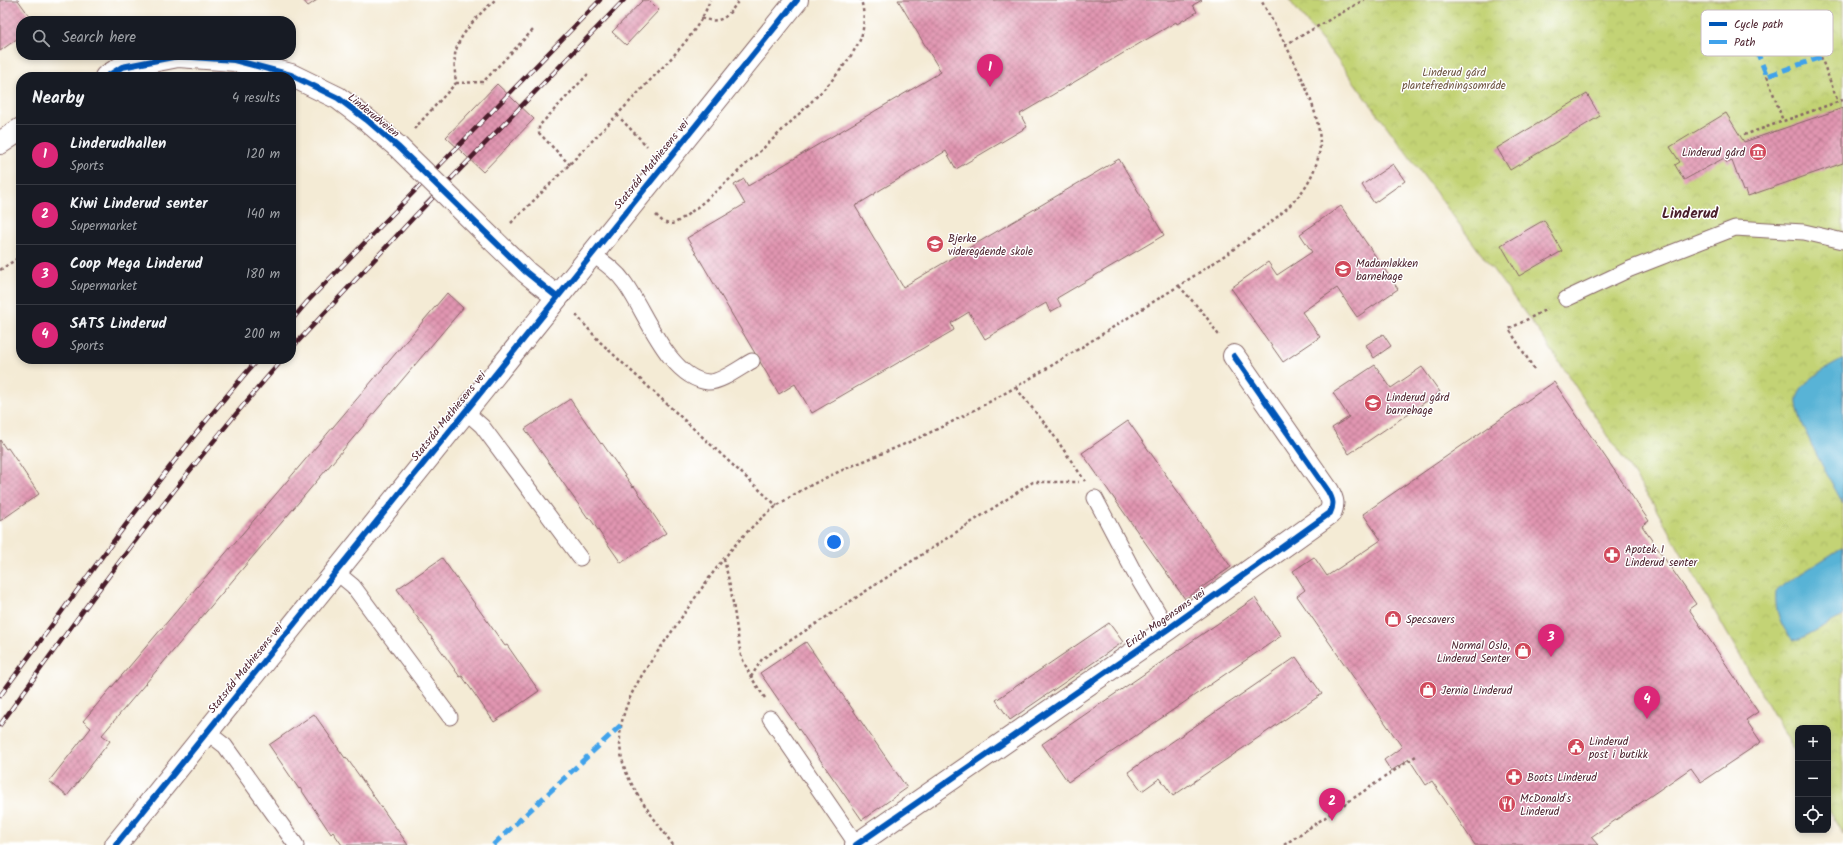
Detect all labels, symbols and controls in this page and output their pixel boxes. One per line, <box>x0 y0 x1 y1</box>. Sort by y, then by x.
legend <box>1701 10 1833 56</box>
search box <box>16 16 296 60</box>
text: Cycle path <box>1734 16 1783 34</box>
text: Search here <box>62 26 136 50</box>
icon: search <box>30 27 52 49</box>
text: Path <box>1734 34 1755 52</box>
pin: 1 <box>977 54 1003 87</box>
park label: Linderud gård plantefredningsområde <box>1401 64 1506 95</box>
text: Nearby <box>32 85 84 112</box>
text: 4 results <box>232 88 280 109</box>
street label: Linderudveien <box>343 89 403 142</box>
street label: Statsråd Mathiesens vei <box>610 115 694 214</box>
text: Linderudhallen <box>70 132 166 156</box>
museum icon: Linderud gård <box>1748 142 1768 162</box>
text: 1 <box>43 144 47 165</box>
text: 120 m <box>246 144 280 165</box>
place label: Linderud gård <box>1682 144 1746 162</box>
text: Sports <box>70 156 104 177</box>
text: Kiwi Linderud senter <box>70 192 208 216</box>
district label: Linderud <box>1662 202 1719 226</box>
text: 2 <box>41 204 49 225</box>
text: 140 m <box>247 204 280 225</box>
text: Supermarket <box>70 216 137 237</box>
place label: Bjerke videregående skole <box>948 230 1033 261</box>
school or university icon: Bjerke videregående skole <box>925 234 945 254</box>
text: Coop Mega Linderud <box>70 252 203 276</box>
place label: Madamløkken barnehage <box>1356 255 1418 286</box>
school or university icon: Madamløkken barnehage <box>1333 259 1353 279</box>
text: 3 <box>41 264 49 285</box>
text: 180 m <box>246 264 280 285</box>
text: Supermarket <box>70 276 137 297</box>
text: SATS Linderud <box>70 312 167 336</box>
text: 4 <box>41 324 49 345</box>
text: 200 m <box>244 324 280 345</box>
text: Sports <box>70 336 104 357</box>
street label: Statsråd Mathiesens vei <box>407 367 491 466</box>
place label: Linderud gård barnehage <box>1386 389 1450 420</box>
school or university icon: Linderud gård barnehage <box>1363 393 1383 413</box>
your location <box>824 532 844 552</box>
place label: Apotek 1 Linderud senter <box>1625 541 1698 572</box>
pharmacy icon: Apotek 1 Linderud senter <box>1602 545 1622 565</box>
street label: Erich Mogensøns vei <box>1122 584 1210 653</box>
shop icon: Specsavers <box>1383 609 1403 629</box>
place label: Specsavers <box>1406 611 1455 629</box>
street label: Statsråd Mathiesens vei <box>204 619 288 718</box>
pin: 3 <box>1538 624 1564 657</box>
place label: Normal Oslo, Linderud Senter <box>1437 637 1511 668</box>
shop icon: Normal Oslo, Linderud Senter <box>1513 641 1533 661</box>
shop icon: Jernia Linderud <box>1418 680 1438 700</box>
place label: Jernia Linderud <box>1441 682 1513 700</box>
pin: 4 <box>1634 686 1660 719</box>
map controls <box>1795 725 1831 833</box>
button: + <box>1795 725 1831 761</box>
place label: Linderud post i butikk <box>1588 733 1649 764</box>
public building icon: Linderud post i butikk <box>1566 737 1586 757</box>
button: − <box>1795 761 1831 797</box>
pharmacy icon: Boots Linderud <box>1504 767 1524 787</box>
place label: Boots Linderud <box>1527 769 1597 787</box>
pin: 2 <box>1319 788 1345 821</box>
place label: McDonald's Linderud <box>1520 790 1571 821</box>
restaurant icon: McDonald's Linderud <box>1497 794 1517 814</box>
button: locate <box>1795 797 1831 833</box>

